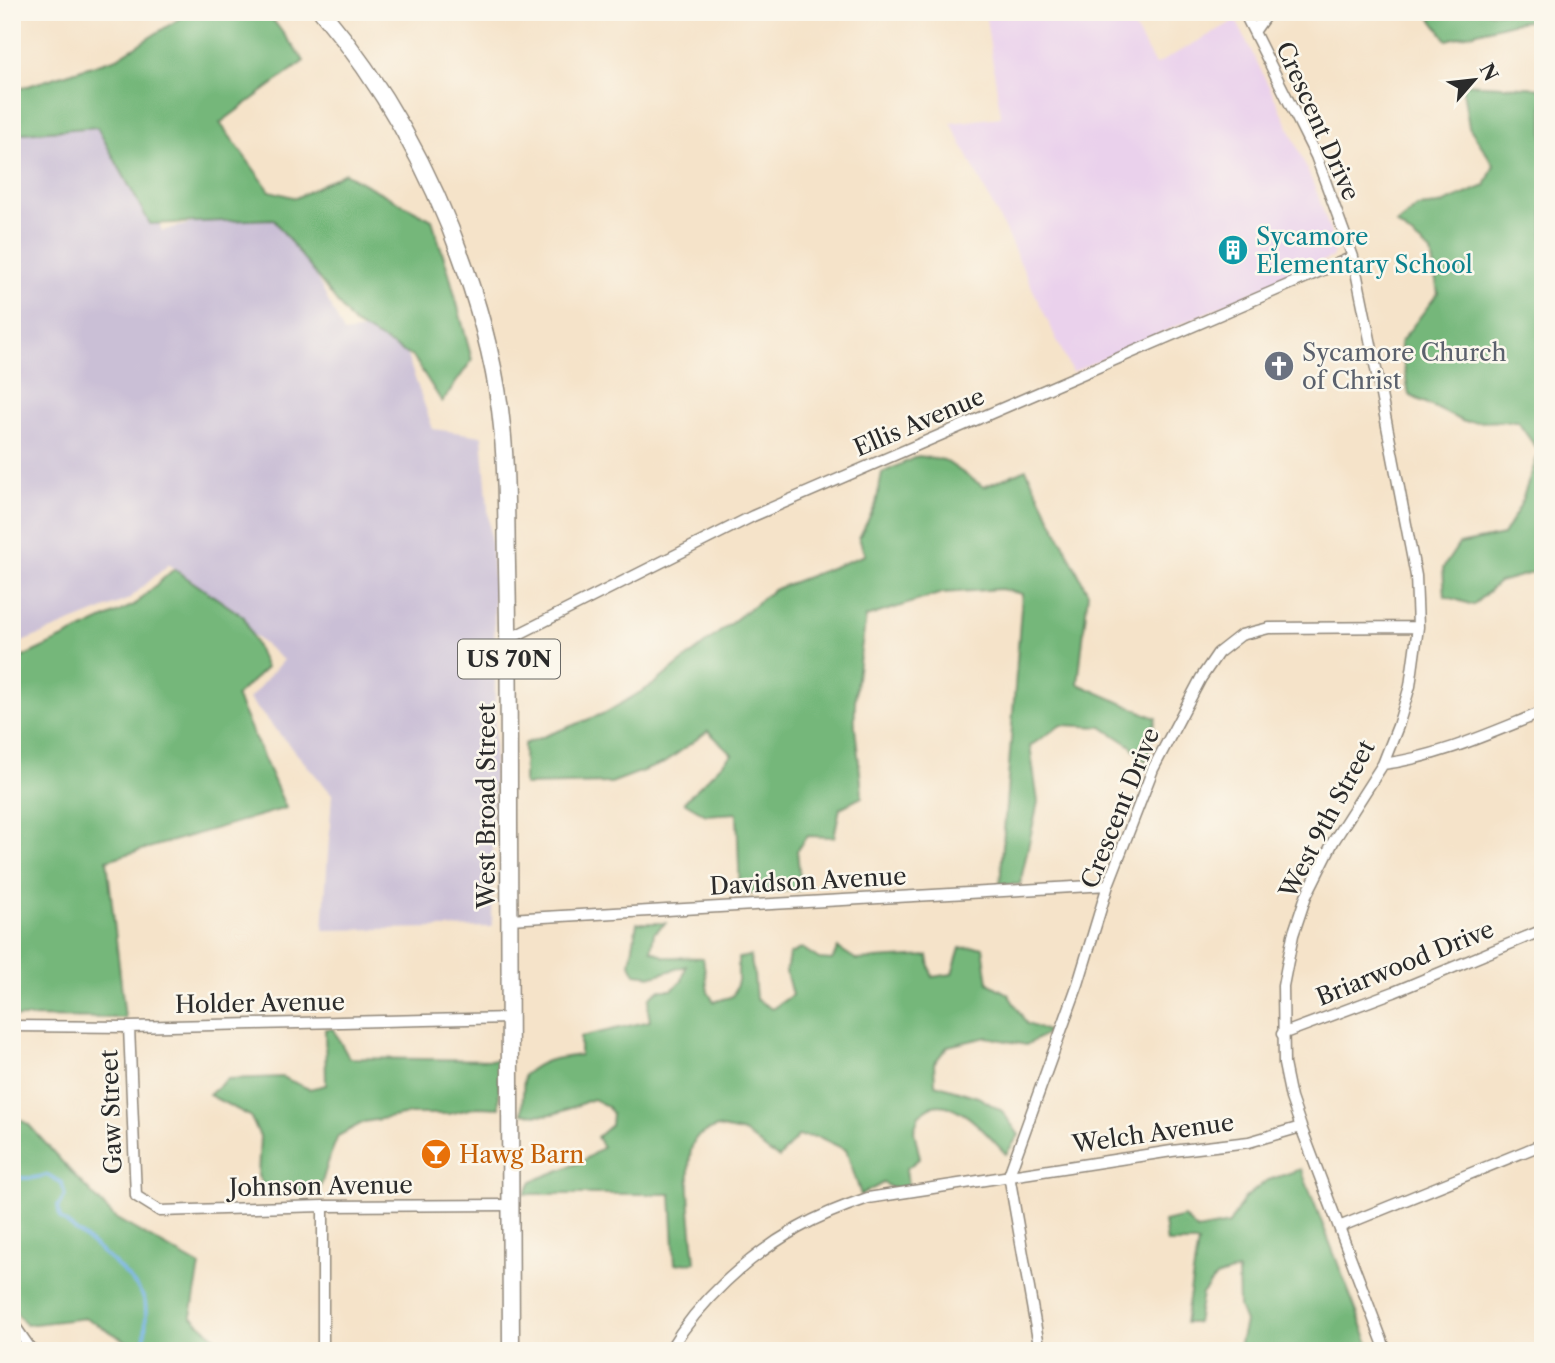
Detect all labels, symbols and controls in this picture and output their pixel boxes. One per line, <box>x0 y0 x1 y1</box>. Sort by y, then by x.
street label: Crescent Drive <box>1270 37 1366 205</box>
north arrow <box>1440 46 1510 116</box>
text: N <box>1475 60 1503 85</box>
place label: Sycamore Elementary School <box>1256 222 1473 279</box>
building icon: Sycamore Elementary School <box>1216 233 1250 267</box>
place label: Sycamore Church of Christ <box>1302 338 1507 395</box>
church icon: Sycamore Church of Christ <box>1262 349 1296 383</box>
street label: Ellis Avenue <box>849 381 989 463</box>
road number: US 70N <box>458 639 560 678</box>
street label: West Broad Street <box>472 703 501 910</box>
street label: Crescent Drive <box>1075 724 1165 892</box>
street label: West 9th Street <box>1273 735 1381 904</box>
street label: Davidson Avenue <box>709 861 907 901</box>
street label: Briarwood Drive <box>1312 914 1498 1012</box>
street label: Holder Avenue <box>175 987 345 1019</box>
street label: Gaw Street <box>94 1049 128 1175</box>
street label: Welch Avenue <box>1069 1107 1236 1159</box>
bar icon: Hawg Barn <box>419 1137 453 1171</box>
place label: Hawg Barn <box>459 1140 584 1169</box>
street label: Johnson Avenue <box>225 1170 413 1202</box>

